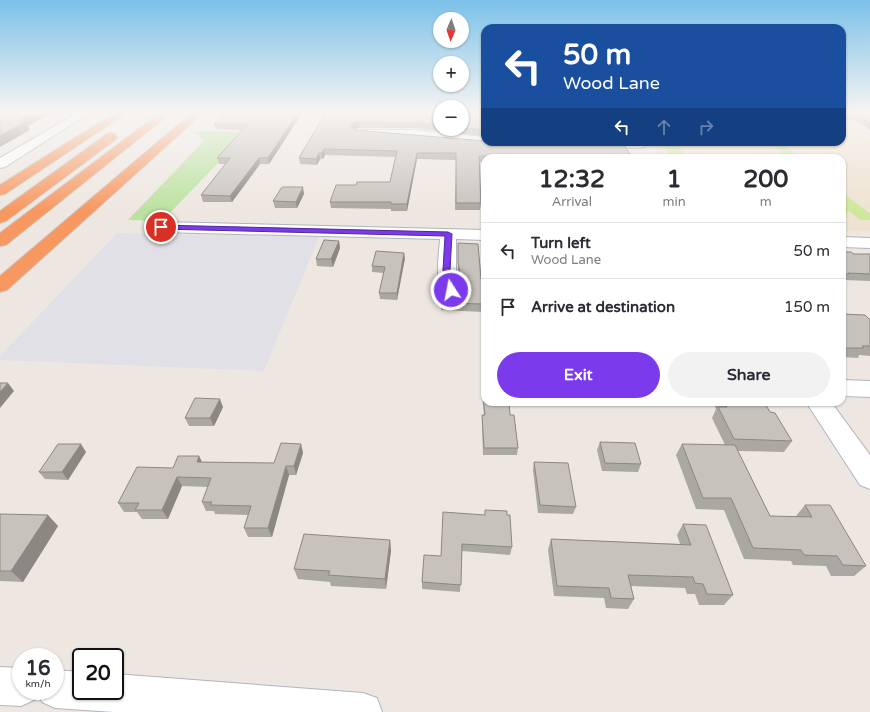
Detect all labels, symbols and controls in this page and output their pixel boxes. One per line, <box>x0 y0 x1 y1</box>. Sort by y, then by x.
north arrow <box>433 12 469 48</box>
map controls <box>433 12 469 136</box>
text: 50 m <box>563 38 631 72</box>
icon: left <box>497 40 549 92</box>
button: + <box>433 56 469 92</box>
text: Wood Lane <box>563 72 660 94</box>
button: − <box>433 100 469 136</box>
icon: left <box>611 116 633 138</box>
icon: ahead <box>653 116 675 138</box>
icon: right <box>695 116 717 138</box>
text: 12:32 <box>539 165 605 194</box>
text: 1 <box>667 165 682 194</box>
text: 200 <box>743 165 788 194</box>
text: Arrival <box>552 194 592 210</box>
text: min <box>663 194 686 210</box>
text: m <box>760 194 772 210</box>
pin <box>144 210 178 244</box>
icon: arrive <box>150 216 172 238</box>
text: Turn left <box>531 234 591 252</box>
icon: left <box>497 240 519 262</box>
text: 50 m <box>793 242 830 260</box>
text: Wood Lane <box>531 252 601 268</box>
position arrow <box>430 269 472 311</box>
icon: arrive <box>497 296 519 318</box>
text: Arrive at destination <box>531 298 675 316</box>
text: 150 m <box>784 298 830 316</box>
button: Exit <box>497 352 660 398</box>
button: Share <box>668 352 830 398</box>
speed limit sign: 20 <box>72 648 124 700</box>
text: 16 <box>25 657 51 681</box>
text: km/h <box>25 678 51 690</box>

